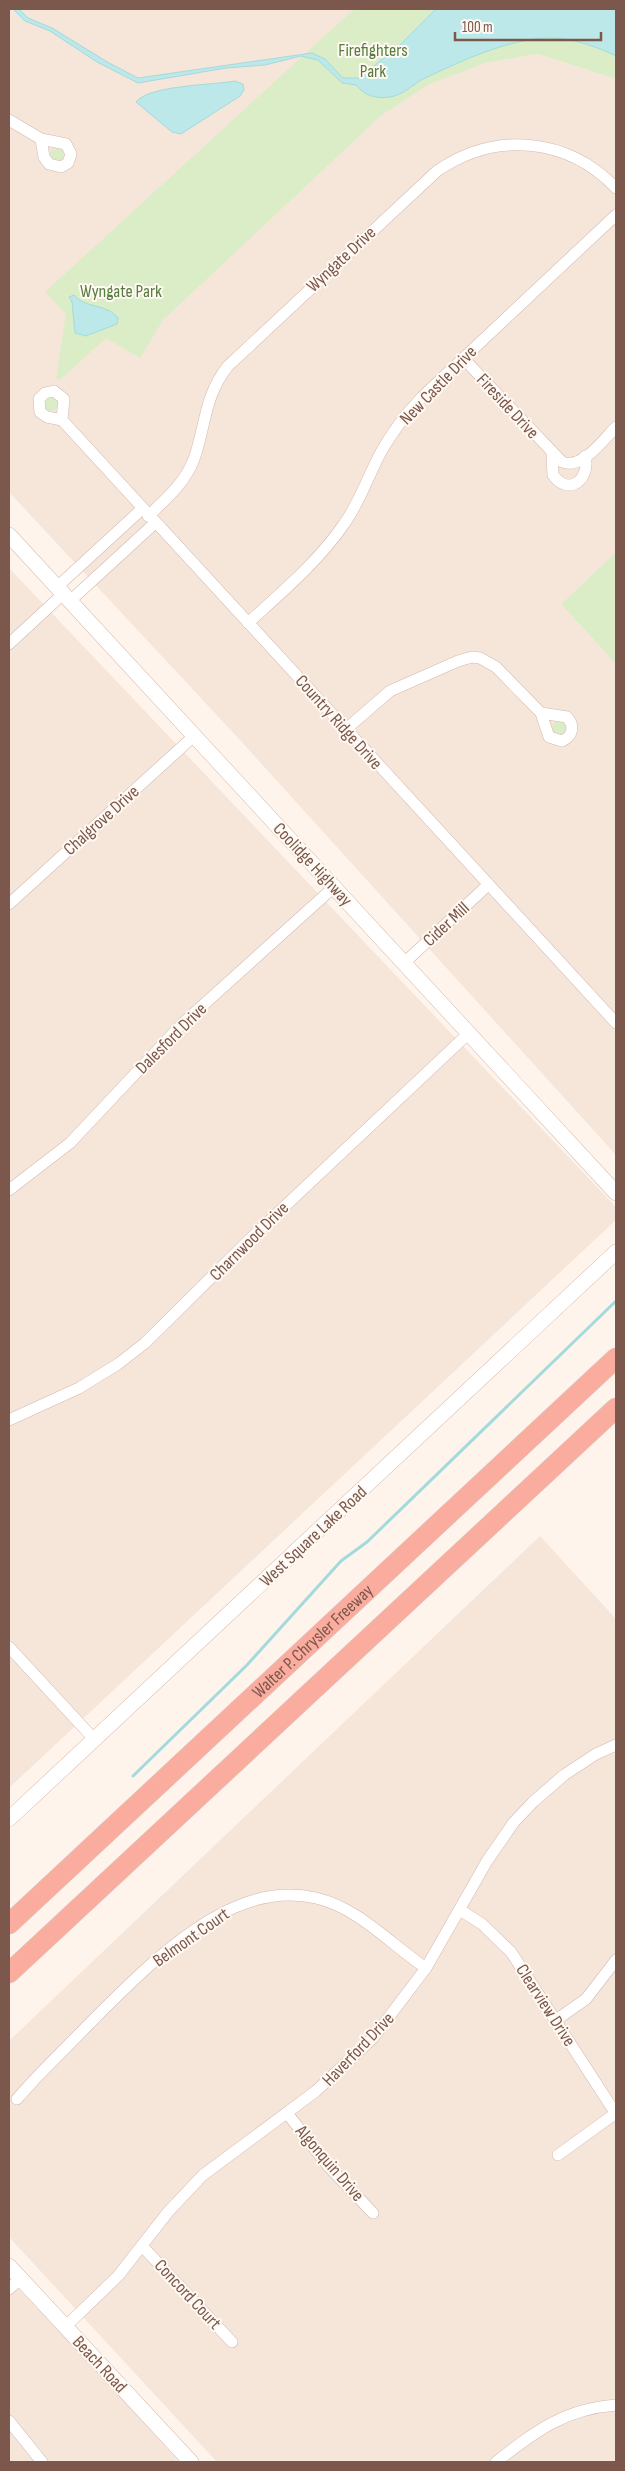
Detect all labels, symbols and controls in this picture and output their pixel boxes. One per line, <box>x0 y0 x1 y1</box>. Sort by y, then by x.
scale bar <box>455 10 601 42</box>
text: 100 m <box>462 18 493 37</box>
park label: Firefighters Park <box>338 40 408 82</box>
street label: Wyngate Drive <box>302 222 380 297</box>
park label: Wyngate Park <box>80 281 162 302</box>
street label: New Castle Drive <box>396 342 481 429</box>
street label: Fireside Drive <box>472 369 543 443</box>
street label: Country Ridge Drive <box>291 671 387 774</box>
street label: Chalgrove Drive <box>59 781 143 860</box>
street label: Coolidge Highway <box>269 818 357 910</box>
street label: Cider Mill <box>419 898 474 951</box>
street label: Dalesford Drive <box>132 999 211 1078</box>
street label: Charnwood Drive <box>206 1198 293 1285</box>
street label: West Square Lake Road <box>256 1482 371 1591</box>
street label: Walter P. Chrysler Freeway <box>248 1580 378 1703</box>
street label: Belmont Court <box>149 1903 234 1971</box>
street label: Clearview Drive <box>511 1960 580 2050</box>
street label: Haverford Drive <box>318 2008 399 2091</box>
street label: Algonquin Drive <box>290 2120 368 2206</box>
street label: Concord Court <box>150 2255 226 2334</box>
street label: Beach Road <box>68 2332 131 2397</box>

